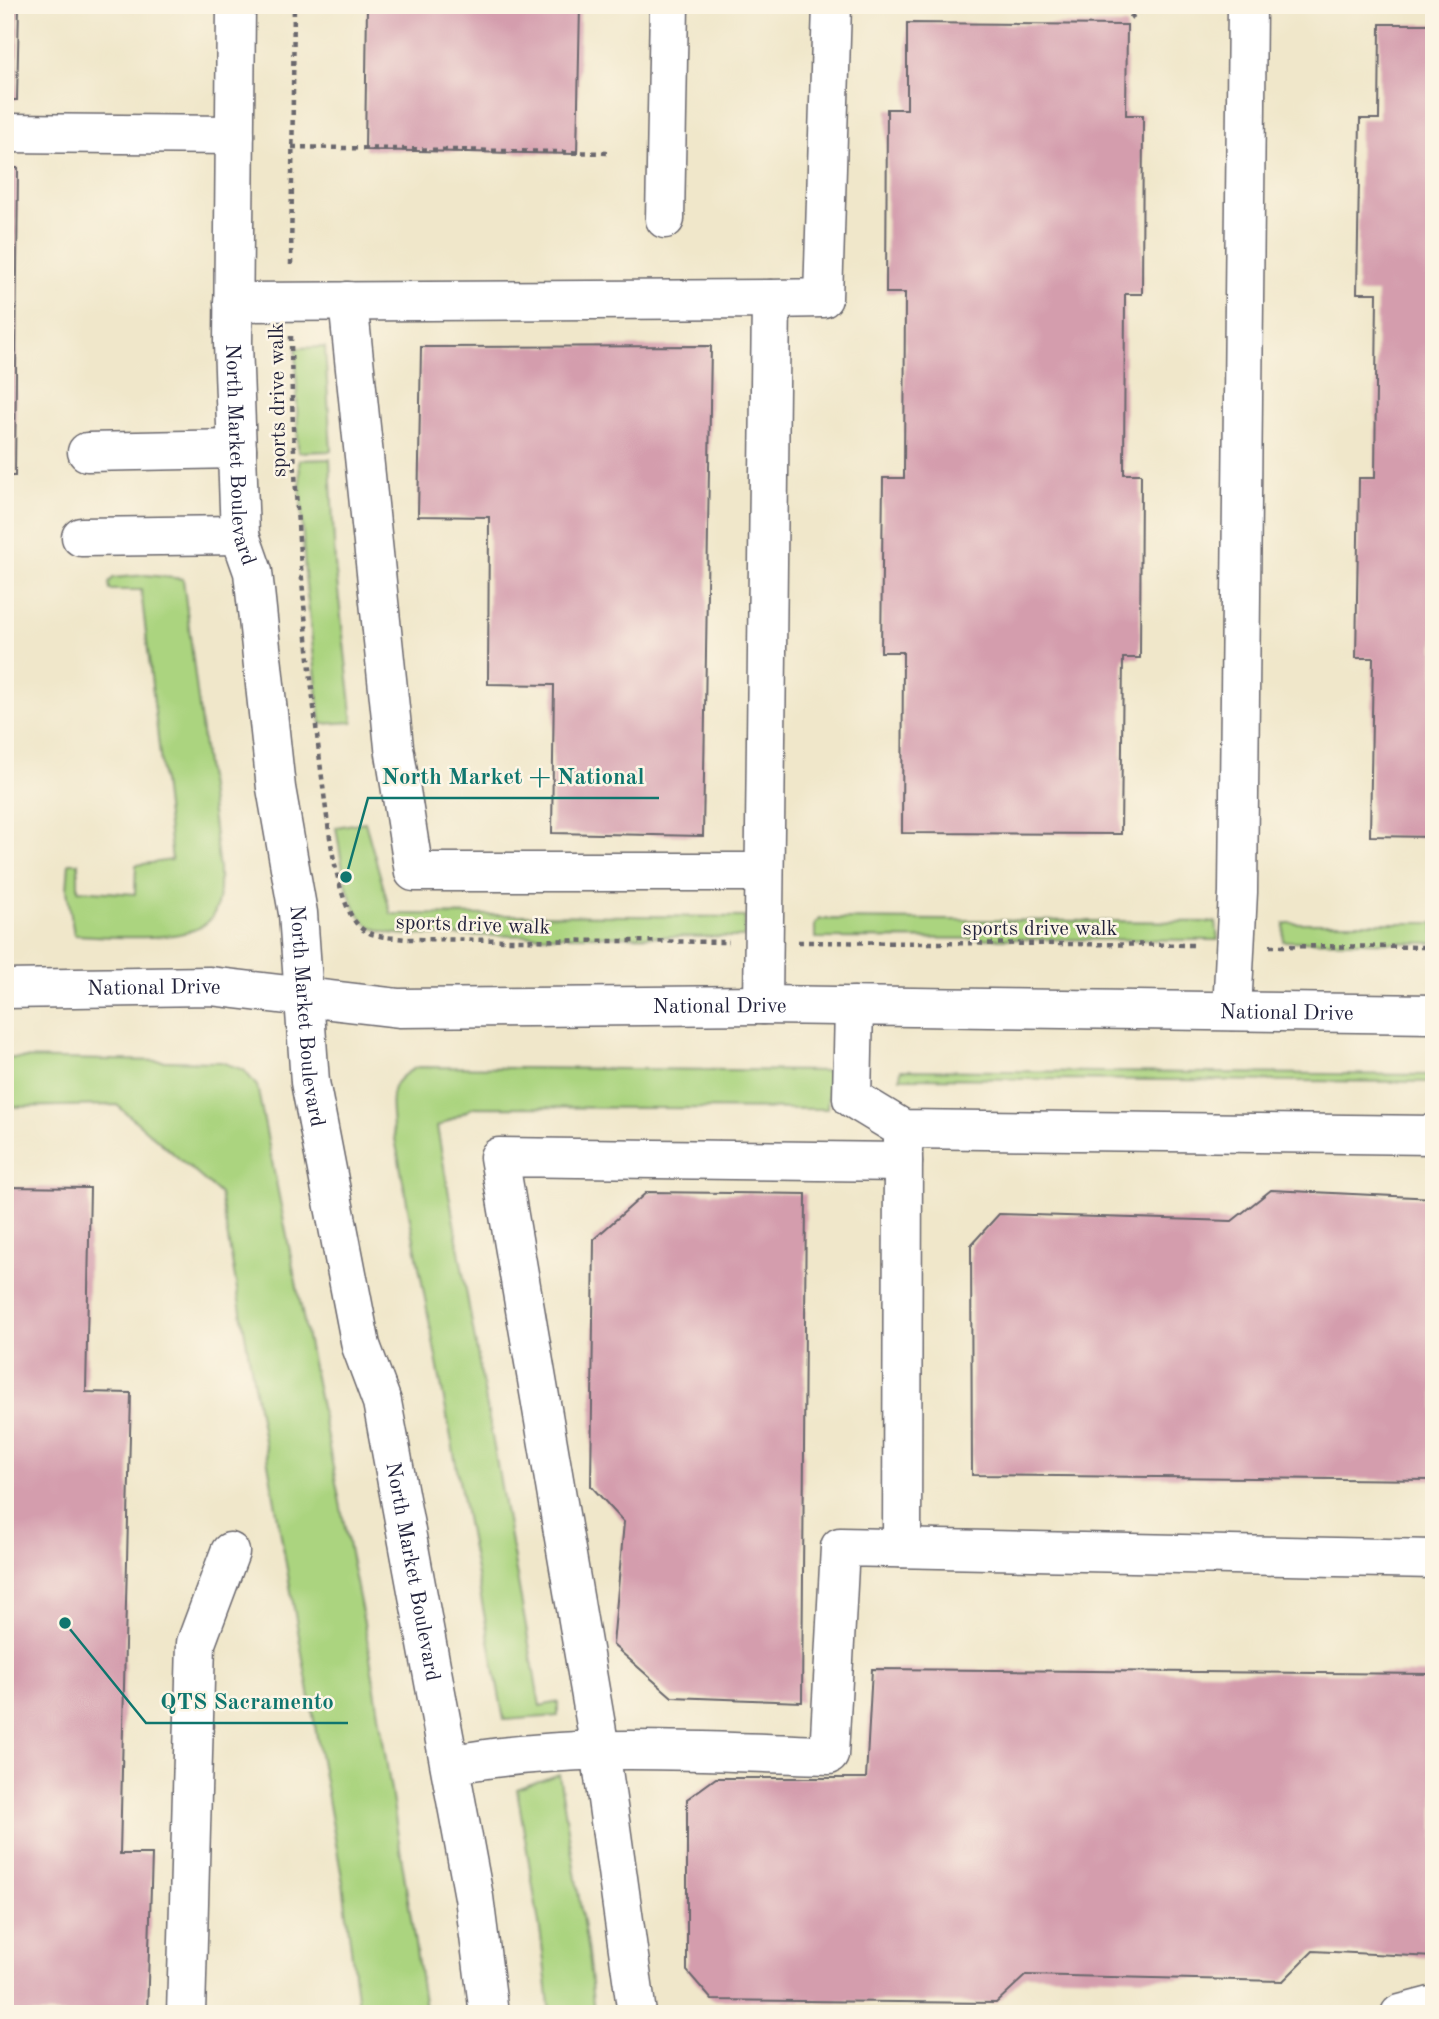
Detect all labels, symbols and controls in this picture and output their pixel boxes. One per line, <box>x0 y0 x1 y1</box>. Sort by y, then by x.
street label: sports drive walk <box>267 322 290 478</box>
street label: North Market Boulevard <box>221 344 259 568</box>
callout: North Market + National <box>368 754 659 798</box>
text: North Market + National <box>381 766 645 789</box>
street label: North Market Boulevard <box>285 905 327 1129</box>
street label: sports drive walk <box>395 912 551 939</box>
street label: sports drive walk <box>963 919 1118 940</box>
street label: National Drive <box>87 977 222 1000</box>
street label: National Drive <box>653 996 787 1018</box>
street label: National Drive <box>1220 1002 1354 1025</box>
street label: North Market Boulevard <box>381 1461 443 1683</box>
callout: QTS Sacramento <box>146 1679 348 1723</box>
text: QTS Sacramento <box>160 1691 334 1714</box>

